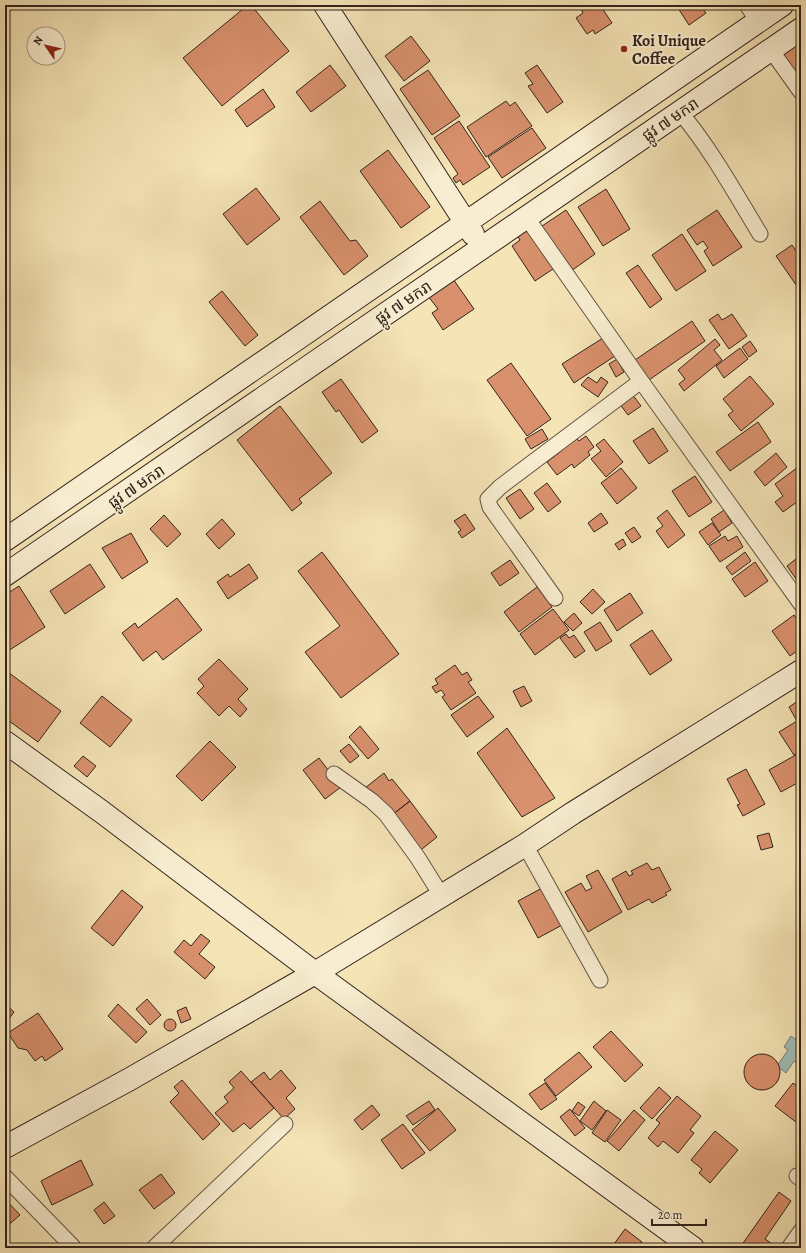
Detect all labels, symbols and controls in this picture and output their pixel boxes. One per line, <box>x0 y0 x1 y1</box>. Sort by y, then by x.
north arrow <box>26 26 66 66</box>
place label: Koi Unique Coffee <box>632 30 706 70</box>
text: N <box>30 33 47 48</box>
marker: Koi Unique Coffee <box>619 44 629 54</box>
street label: ផ្លូវ ៧ មករា <box>638 93 705 149</box>
street label: ផ្លូវ ៧ មករា <box>371 276 438 332</box>
street label: ផ្លូវ ៧ មករា <box>104 460 171 516</box>
scale bar <box>652 1201 706 1227</box>
text: 20 m <box>658 1207 682 1223</box>

